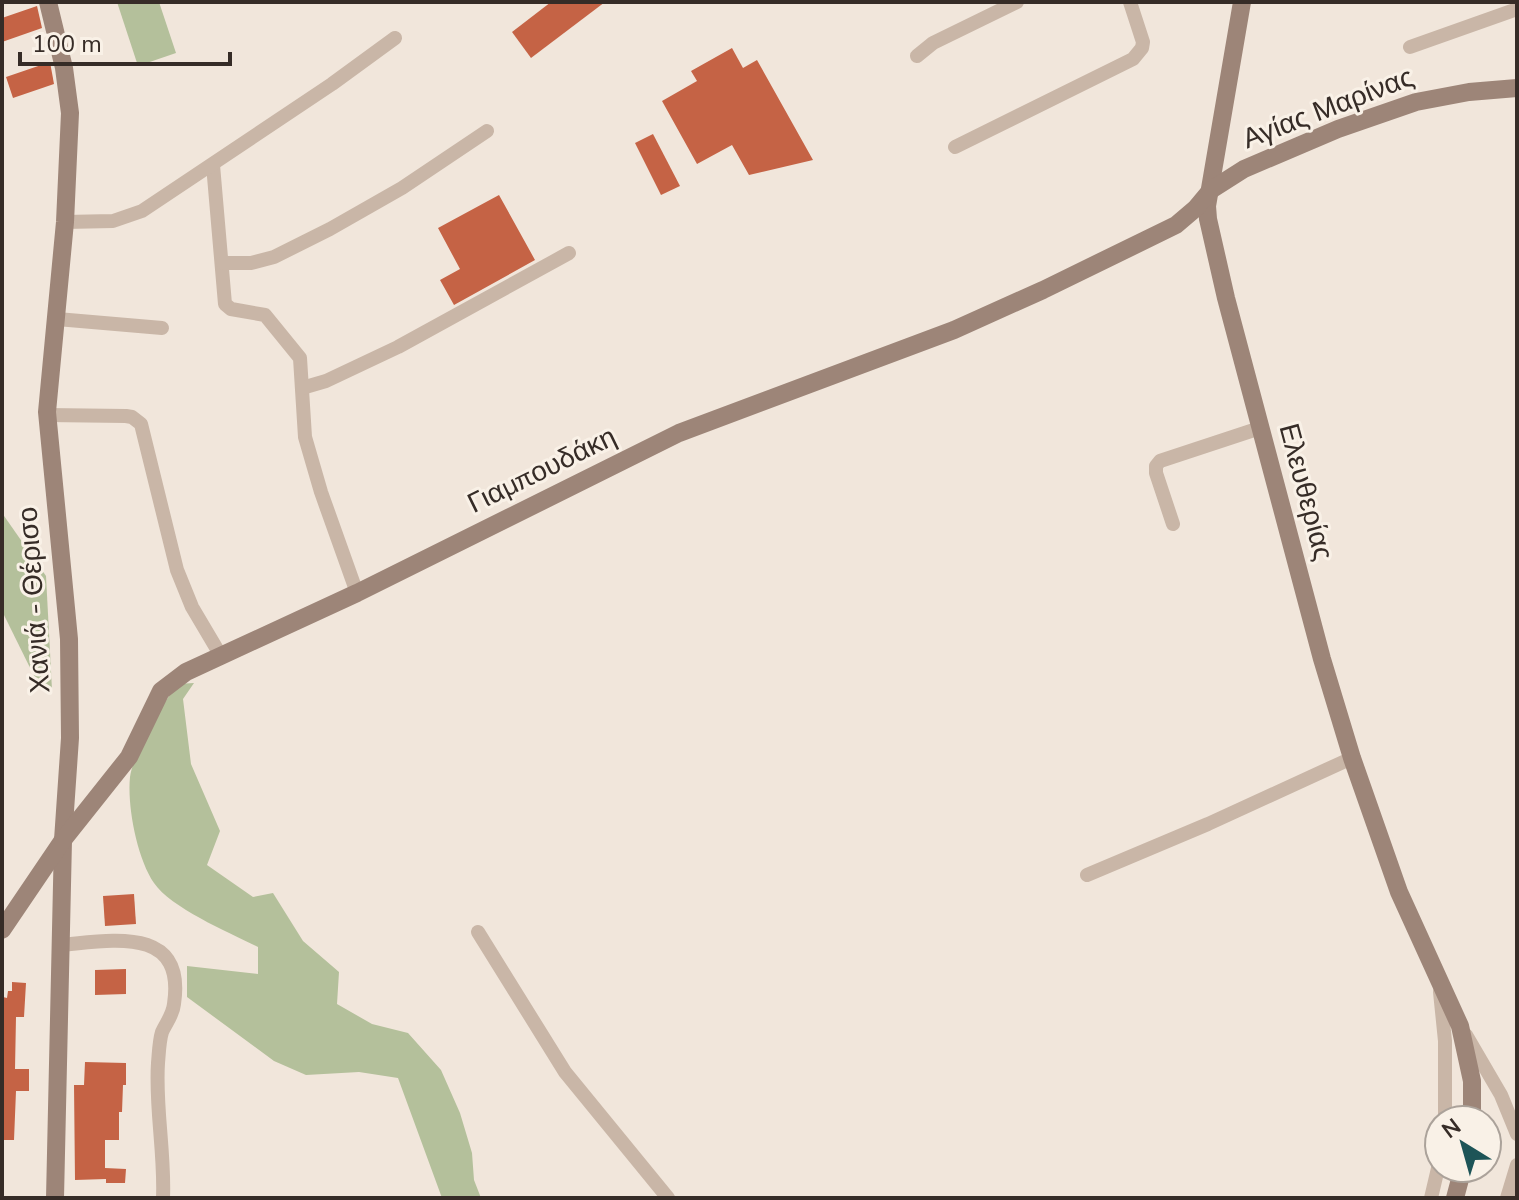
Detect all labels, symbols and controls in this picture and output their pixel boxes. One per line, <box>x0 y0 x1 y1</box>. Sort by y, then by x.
scale bar <box>20 16 230 66</box>
text: 100 m <box>32 28 102 60</box>
street label: Αγίας Μαρίνας <box>1237 58 1419 158</box>
street label: Γιαμπουδάκη <box>461 418 623 522</box>
street label: Ελευθερίας <box>1269 419 1343 565</box>
street label: Χανιά - Θέρισο <box>9 505 59 695</box>
north arrow <box>1423 1104 1503 1184</box>
text: N <box>1436 1112 1467 1146</box>

